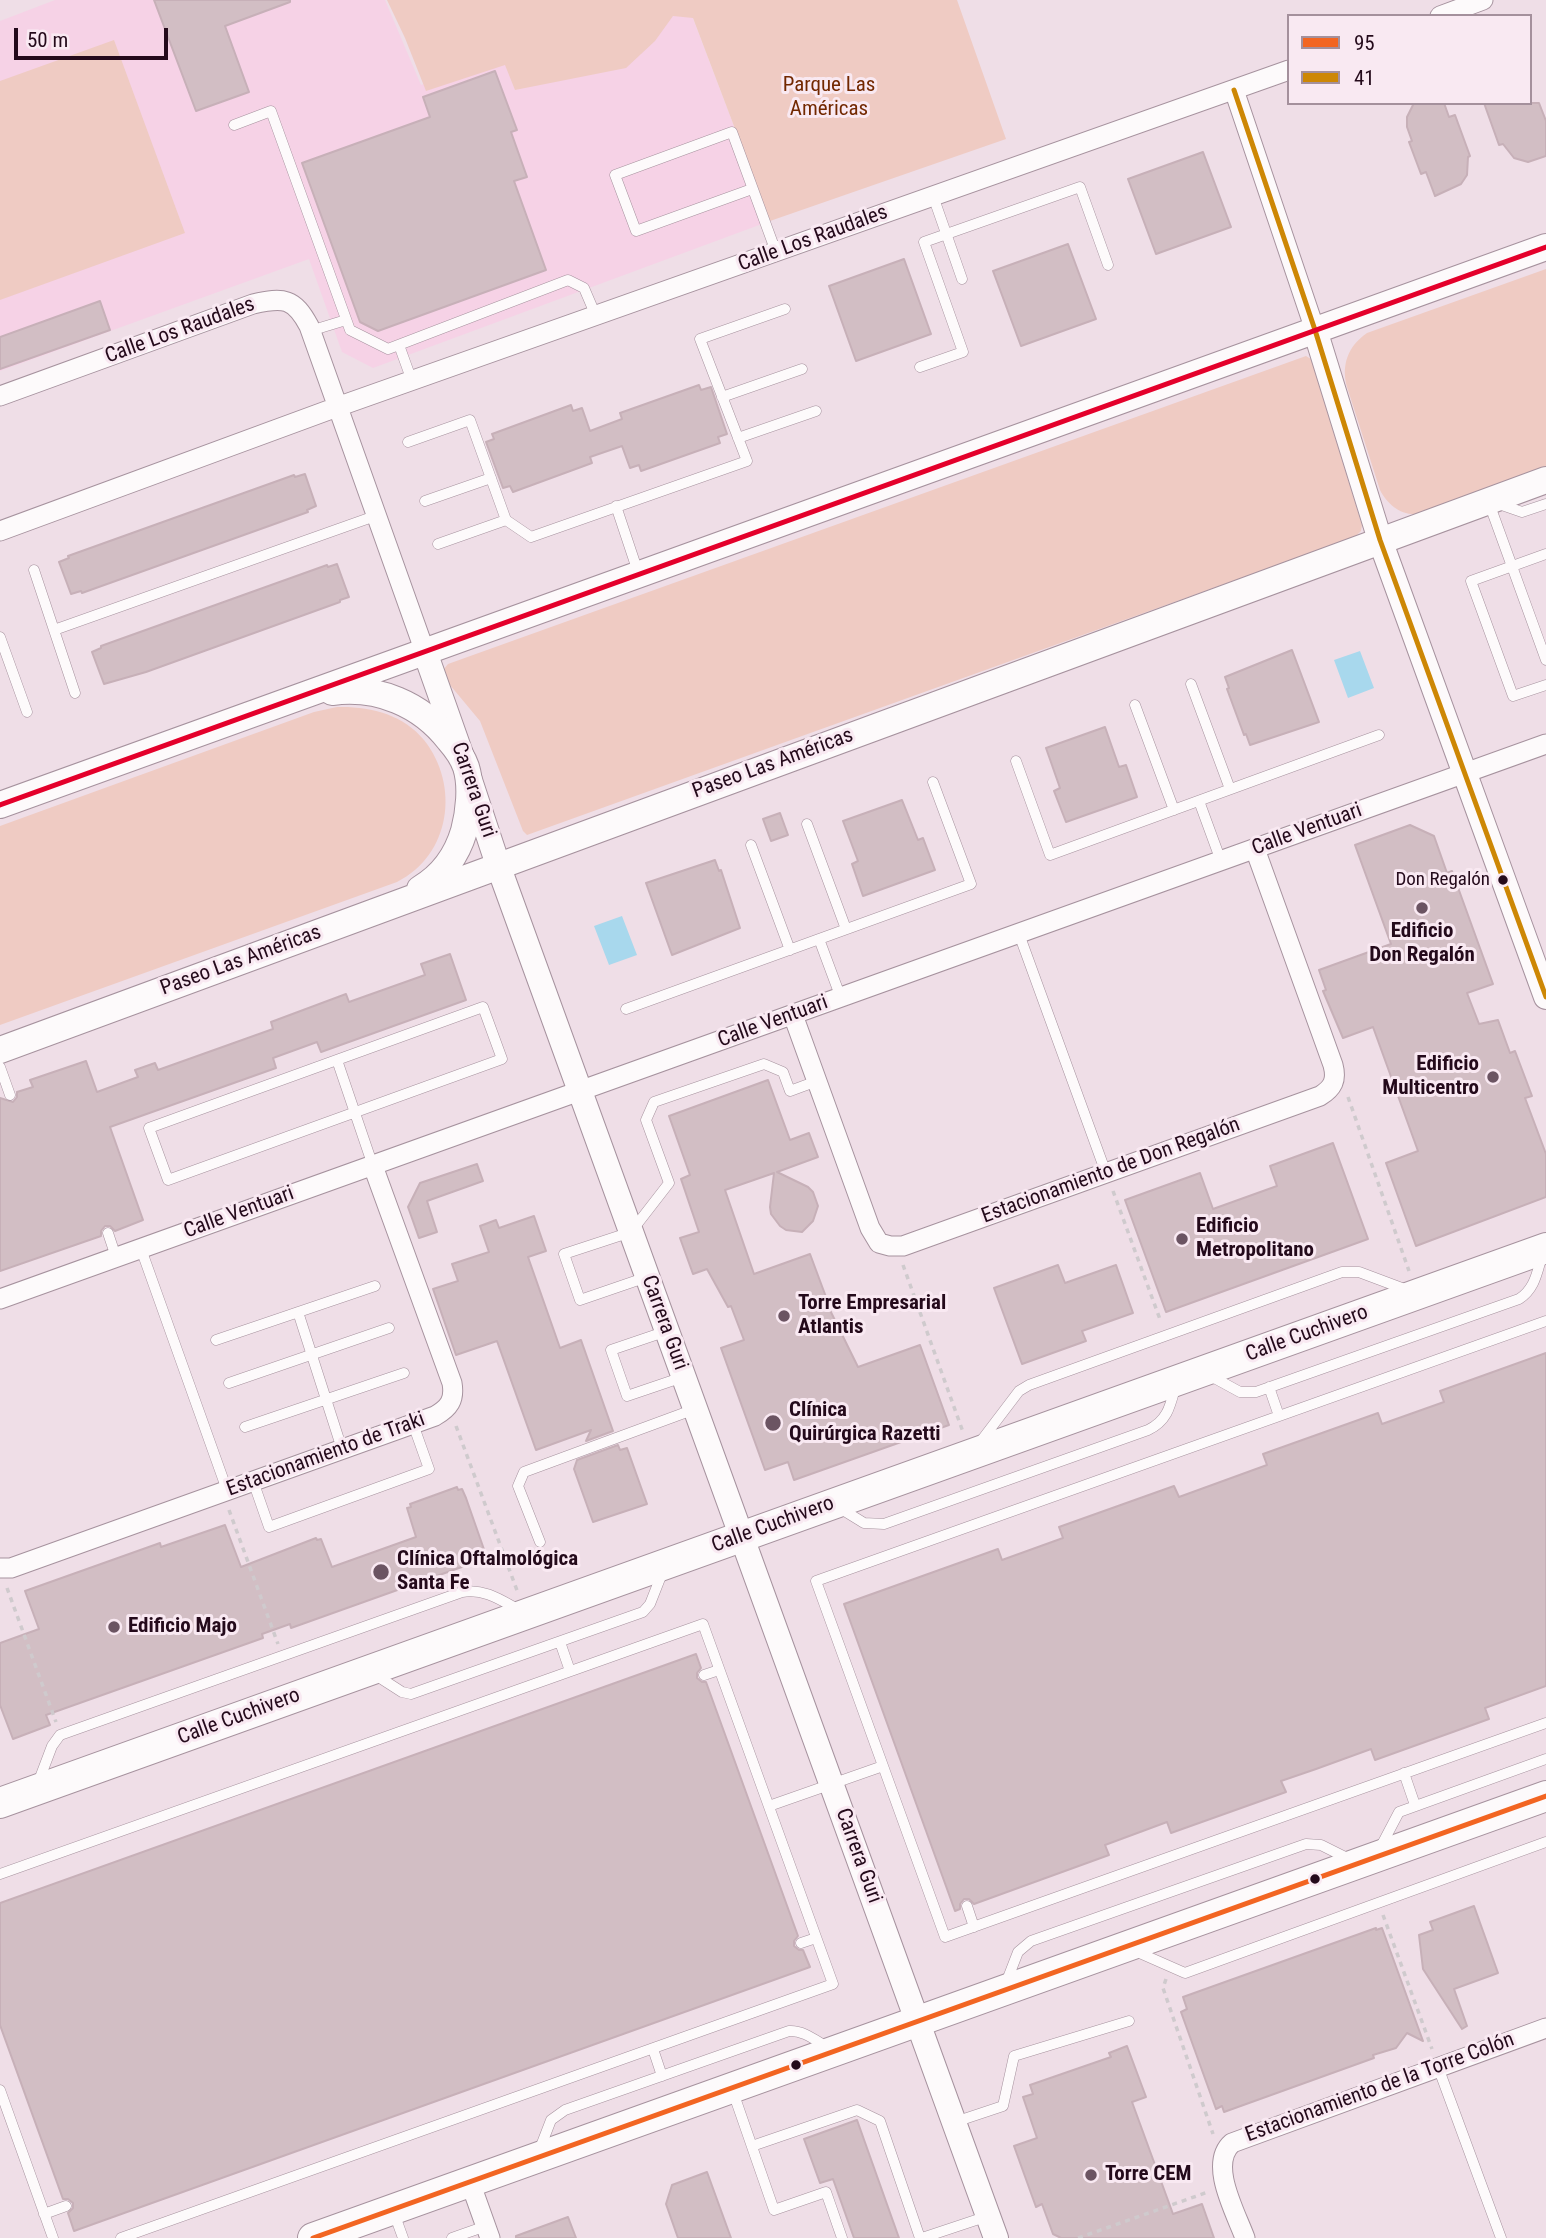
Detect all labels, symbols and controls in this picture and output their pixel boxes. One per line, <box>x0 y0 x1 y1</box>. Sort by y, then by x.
scale bar <box>18 14 172 58</box>
legend <box>1287 14 1532 105</box>
text: 50 m <box>27 28 68 52</box>
text: 95 <box>1354 31 1375 55</box>
text: 41 <box>1354 66 1375 90</box>
park label: Parque Las Américas <box>783 73 875 123</box>
street label: Calle Los Raudales <box>735 200 891 278</box>
street label: Calle Los Raudales <box>102 292 258 370</box>
street label: Paseo Las Américas <box>689 723 857 805</box>
street label: Carrera Guri <box>445 739 501 841</box>
street label: Calle Ventuari <box>1249 798 1365 862</box>
place label: Don Regalón <box>1395 869 1490 891</box>
marker: Don Regalón <box>1496 873 1510 887</box>
marker: Edificio Don Regalón <box>1414 900 1430 916</box>
place label: Edificio Don Regalón <box>1369 919 1475 969</box>
street label: Paseo Las Américas <box>157 920 325 1002</box>
street label: Calle Ventuari <box>715 990 831 1054</box>
place label: Edificio Multicentro <box>1382 1052 1479 1102</box>
marker: Edificio Multicentro <box>1485 1069 1501 1085</box>
street label: Estacionamiento de Don Regalón <box>978 1112 1244 1230</box>
street label: Calle Ventuari <box>181 1181 297 1245</box>
place label: Edificio Metropolitano <box>1196 1214 1314 1264</box>
marker: Edificio Metropolitano <box>1174 1231 1190 1247</box>
street label: Carrera Guri <box>635 1272 693 1374</box>
place label: Torre Empresarial Atlantis <box>798 1291 946 1341</box>
street label: Calle Cuchivero <box>1242 1300 1372 1368</box>
marker: Torre Empresarial Atlantis <box>776 1308 792 1324</box>
place label: Clínica Quirúrgica Razetti <box>789 1398 941 1448</box>
street label: Estacionamiento de Traki <box>223 1407 429 1503</box>
marker: Clínica Quirúrgica Razetti <box>763 1413 783 1433</box>
street label: Calle Cuchivero <box>708 1491 838 1559</box>
place label: Clínica Oftalmológica Santa Fe <box>397 1547 578 1597</box>
marker: Clínica Oftalmológica Santa Fe <box>371 1562 391 1582</box>
place label: Edificio Majo <box>128 1614 237 1640</box>
marker: Edificio Majo <box>106 1619 122 1635</box>
street label: Calle Cuchivero <box>174 1683 304 1751</box>
street label: Carrera Guri <box>829 1805 887 1907</box>
unlabelled marker <box>1308 1872 1322 1886</box>
street label: Estacionamiento de la Torre Colón <box>1242 2028 1518 2148</box>
unlabelled marker <box>789 2058 803 2072</box>
place label: Torre CEM <box>1105 2162 1192 2188</box>
marker: Torre CEM <box>1083 2167 1099 2183</box>

